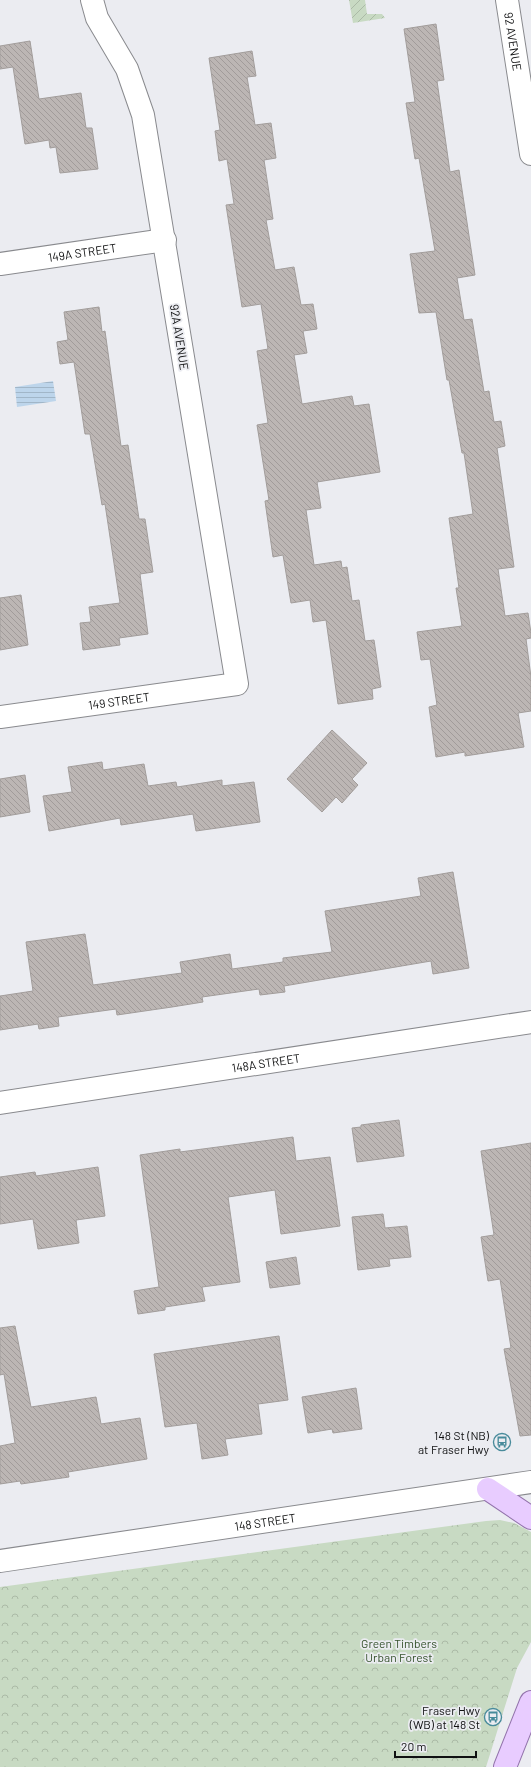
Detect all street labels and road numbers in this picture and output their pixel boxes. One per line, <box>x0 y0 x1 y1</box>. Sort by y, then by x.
street label: 92 AVENUE <box>502 11 525 72</box>
street label: 149A STREET <box>47 240 118 264</box>
street label: 92A AVENUE <box>168 303 192 371</box>
street label: 149 STREET <box>87 689 151 712</box>
street label: 148A STREET <box>231 1050 301 1075</box>
street label: 148 STREET <box>233 1510 297 1533</box>

